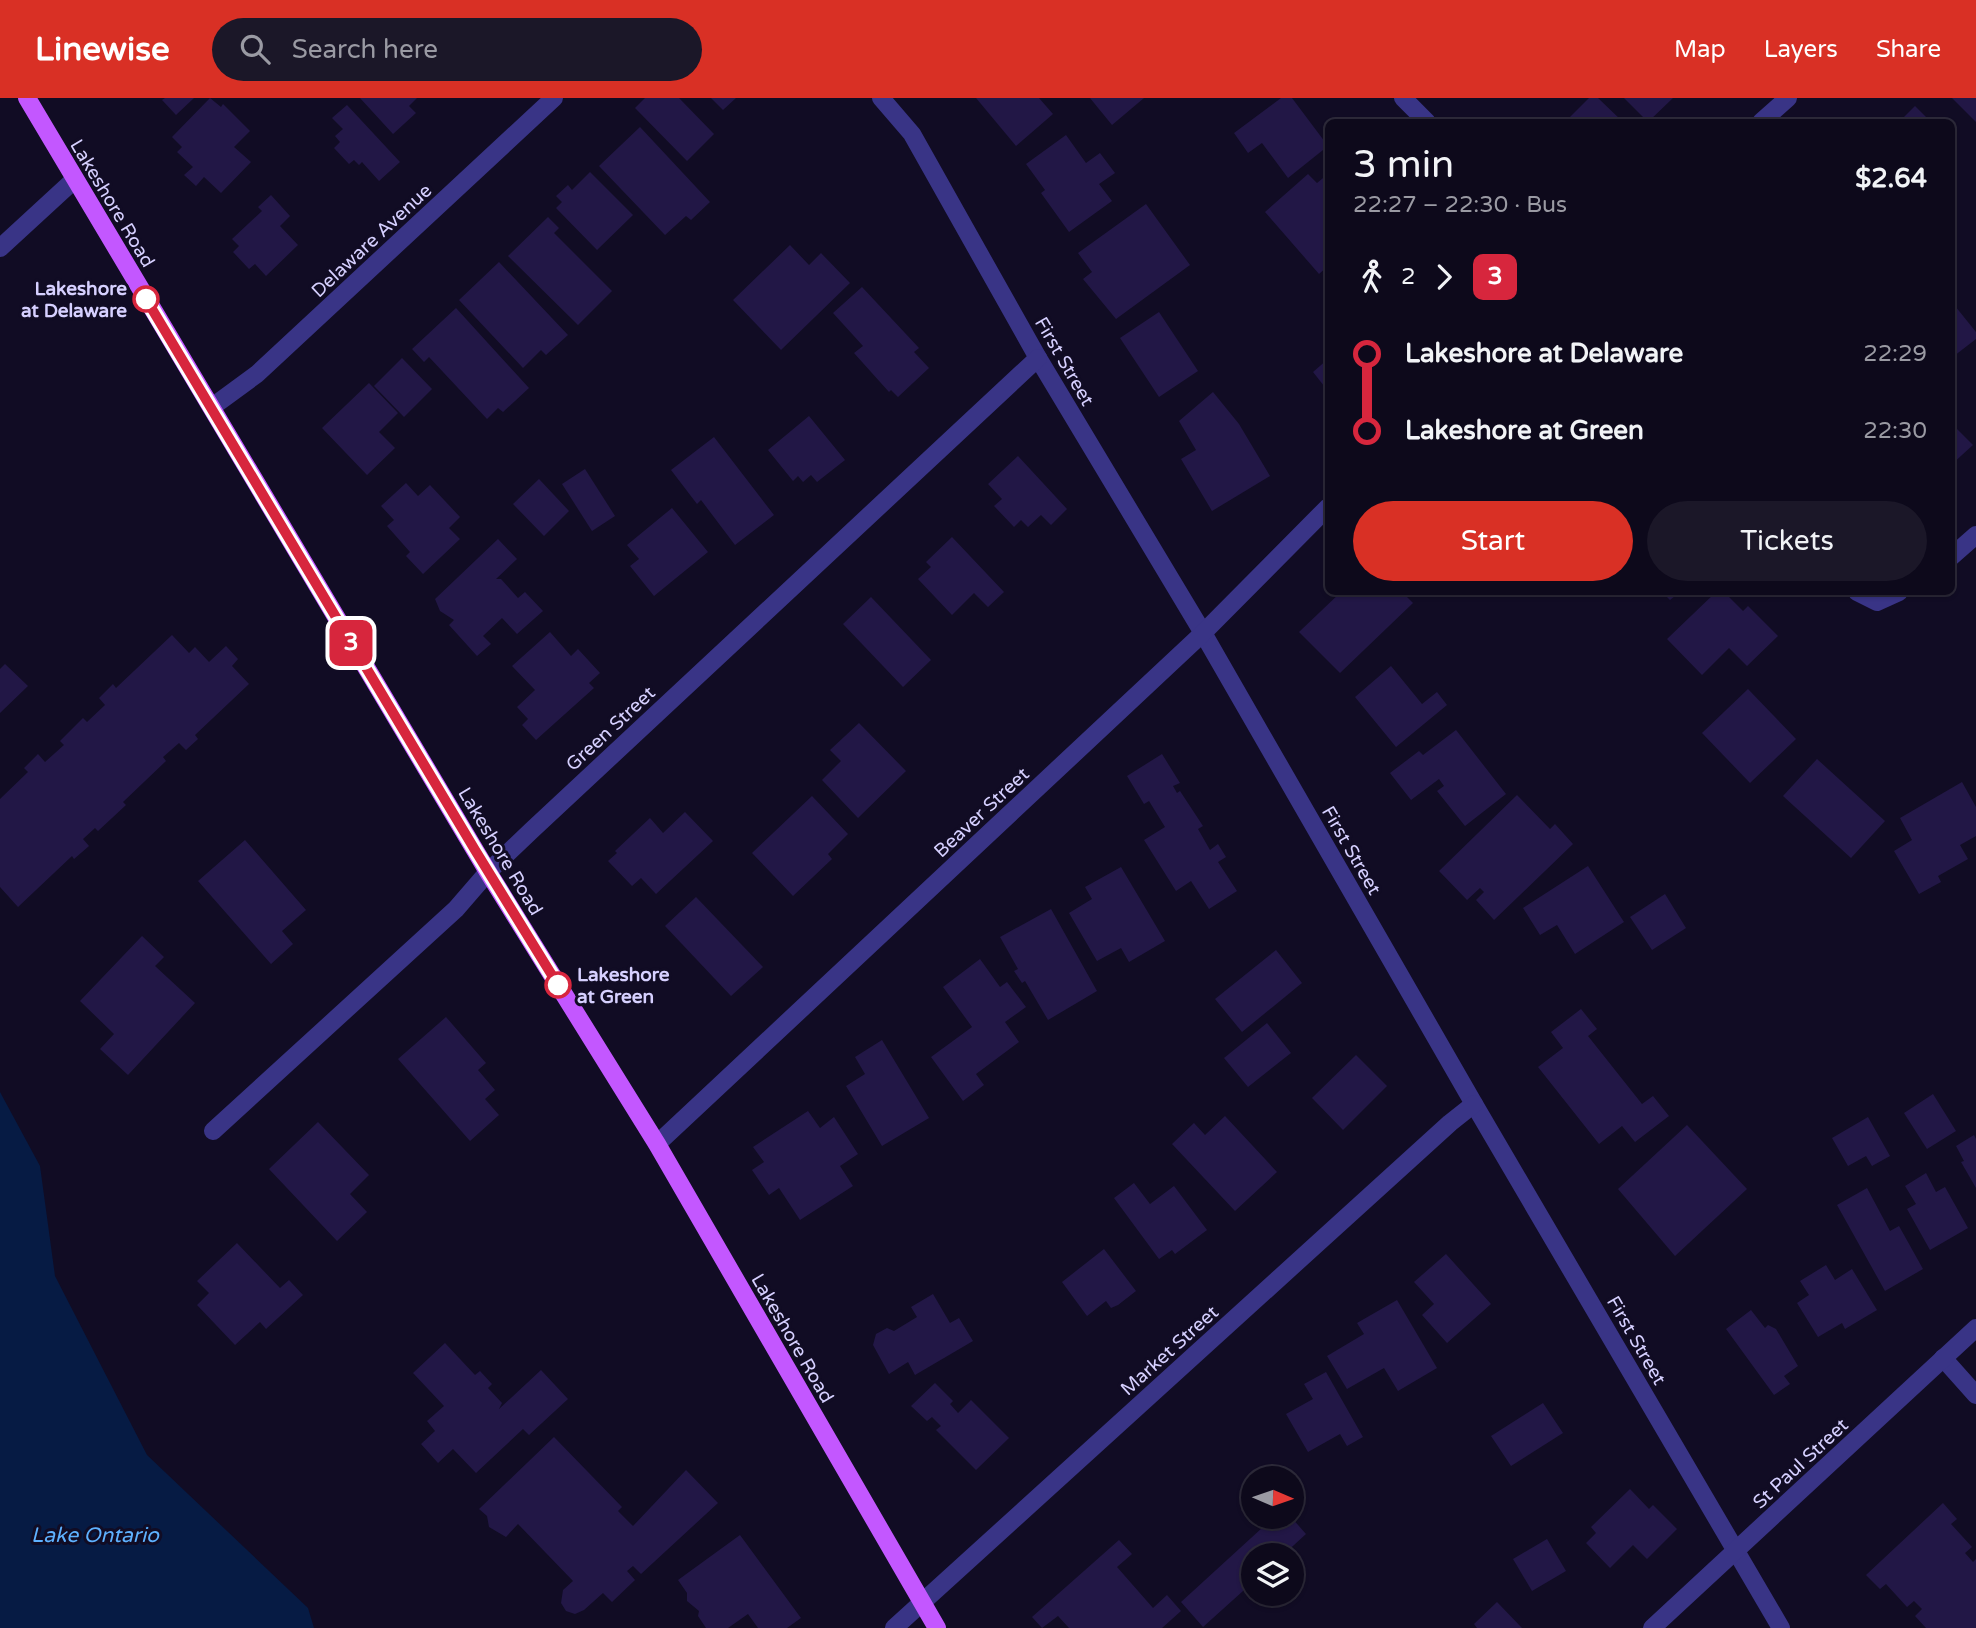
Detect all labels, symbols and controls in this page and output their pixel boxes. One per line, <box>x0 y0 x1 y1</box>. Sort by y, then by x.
search box <box>212 18 702 81</box>
text: Linewise <box>35 30 170 69</box>
icon: search <box>236 30 274 68</box>
text: Search here <box>292 34 438 65</box>
text: Map <box>1674 35 1726 64</box>
text: Layers <box>1764 35 1838 64</box>
text: Share <box>1876 35 1941 64</box>
street label: Lakeshore Road <box>65 136 159 271</box>
text: 3 min <box>1353 142 1454 188</box>
text: $2.64 <box>1855 163 1927 194</box>
street label: Delaware Avenue <box>307 179 436 302</box>
text: 22:27 – 22:30 · Bus <box>1353 191 1567 219</box>
icon: walk <box>1353 258 1391 296</box>
icon: forward <box>1425 258 1463 296</box>
text: 3 <box>1487 262 1503 291</box>
text: 2 <box>1401 263 1415 291</box>
place label: Lakeshore at Delaware <box>21 278 127 322</box>
marker: Lakeshore at Delaware <box>133 286 159 312</box>
street label: First Street <box>1030 313 1098 410</box>
text: Lakeshore at Delaware <box>1405 338 1683 369</box>
text: 22:29 <box>1863 340 1927 368</box>
text: Lakeshore at Green <box>1405 415 1644 446</box>
text: 22:30 <box>1863 417 1927 445</box>
button: Start <box>1353 501 1633 581</box>
button: Tickets <box>1647 501 1927 581</box>
line badge: 3 <box>328 620 374 666</box>
text: 3 <box>343 628 359 657</box>
street label: Green Street <box>562 682 660 776</box>
street label: Beaver Street <box>930 763 1034 862</box>
street label: Lakeshore Road <box>453 784 547 919</box>
street label: First Street <box>1317 802 1385 899</box>
place label: Lakeshore at Green <box>577 964 670 1008</box>
marker: Lakeshore at Green <box>545 972 571 998</box>
street label: Lakeshore Road <box>746 1270 838 1407</box>
street label: First Street <box>1602 1292 1670 1389</box>
street label: Market Street <box>1116 1301 1223 1400</box>
street label: St Paul Street <box>1749 1414 1853 1513</box>
north arrow <box>1241 1466 1304 1530</box>
map controls <box>1241 1466 1304 1606</box>
water label: Lake Ontario <box>31 1523 160 1548</box>
button: layers <box>1241 1543 1304 1606</box>

